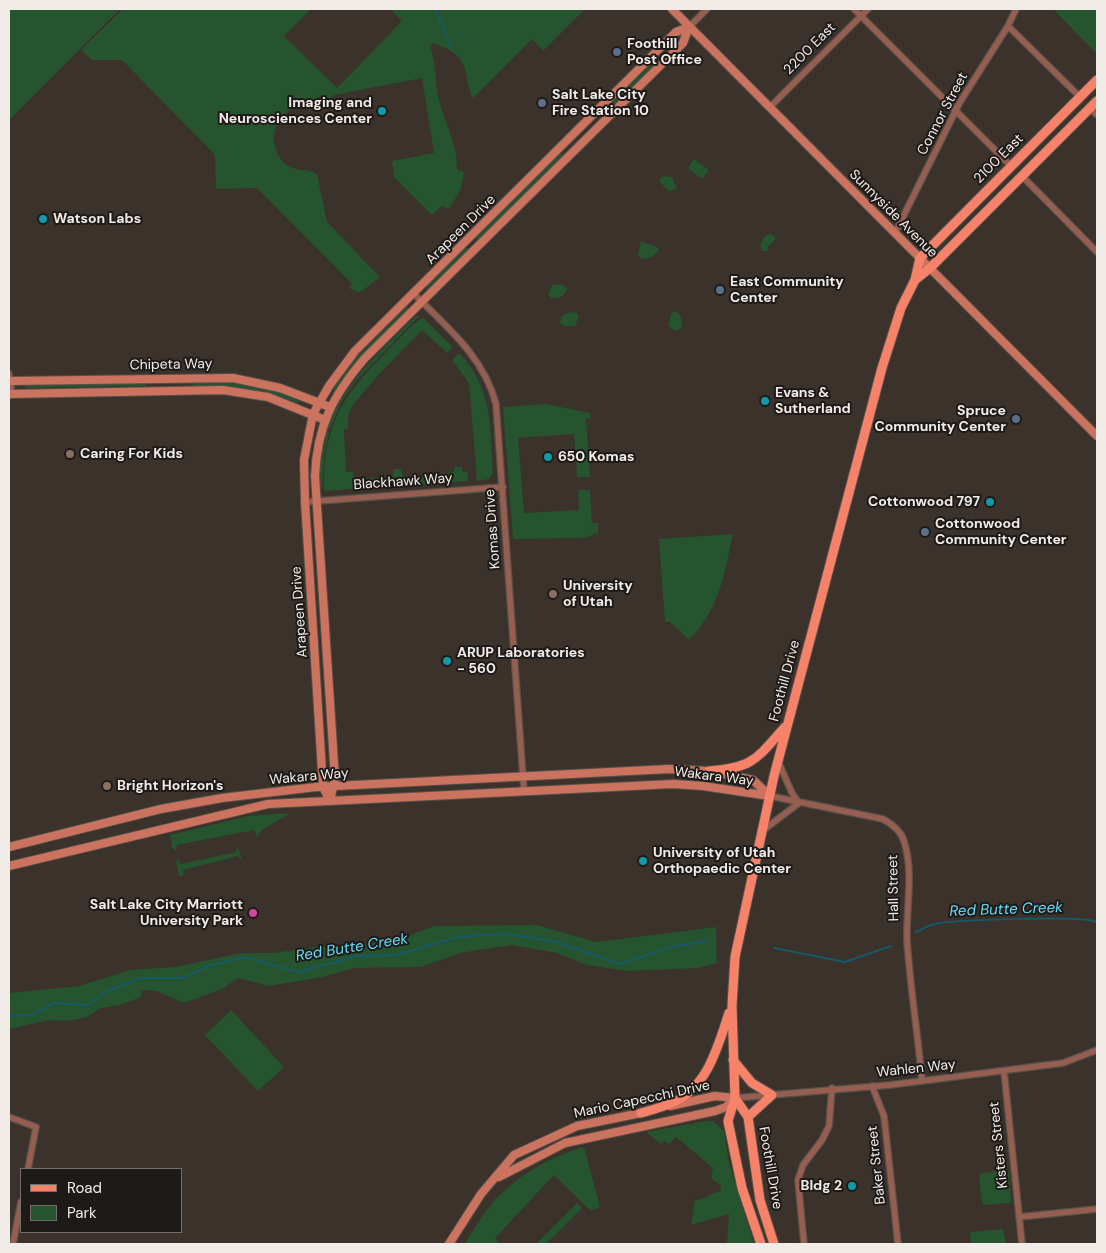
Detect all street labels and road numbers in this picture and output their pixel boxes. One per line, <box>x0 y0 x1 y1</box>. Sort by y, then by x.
street label: 2200 East <box>781 20 839 78</box>
street label: Connor Street <box>914 70 972 158</box>
street label: 2100 East <box>971 131 1027 187</box>
street label: Sunnyside Avenue <box>845 166 941 262</box>
street label: Arapeen Drive <box>423 192 499 268</box>
street label: Chipeta Way <box>129 356 213 374</box>
street label: Blackhawk Way <box>353 470 453 494</box>
street label: Komas Drive <box>482 489 504 569</box>
street label: Arapeen Drive <box>288 566 312 658</box>
street label: Foothill Drive <box>766 638 804 724</box>
street label: Wakara Way <box>673 764 755 790</box>
street label: Wakara Way <box>269 765 349 789</box>
street label: Hall Street <box>885 854 903 922</box>
street label: Wahlen Way <box>876 1056 956 1082</box>
street label: Mario Capecchi Drive <box>572 1077 712 1123</box>
street label: Kisters Street <box>986 1101 1012 1189</box>
street label: Foothill Drive <box>754 1125 786 1211</box>
street label: Baker Street <box>865 1125 889 1205</box>

